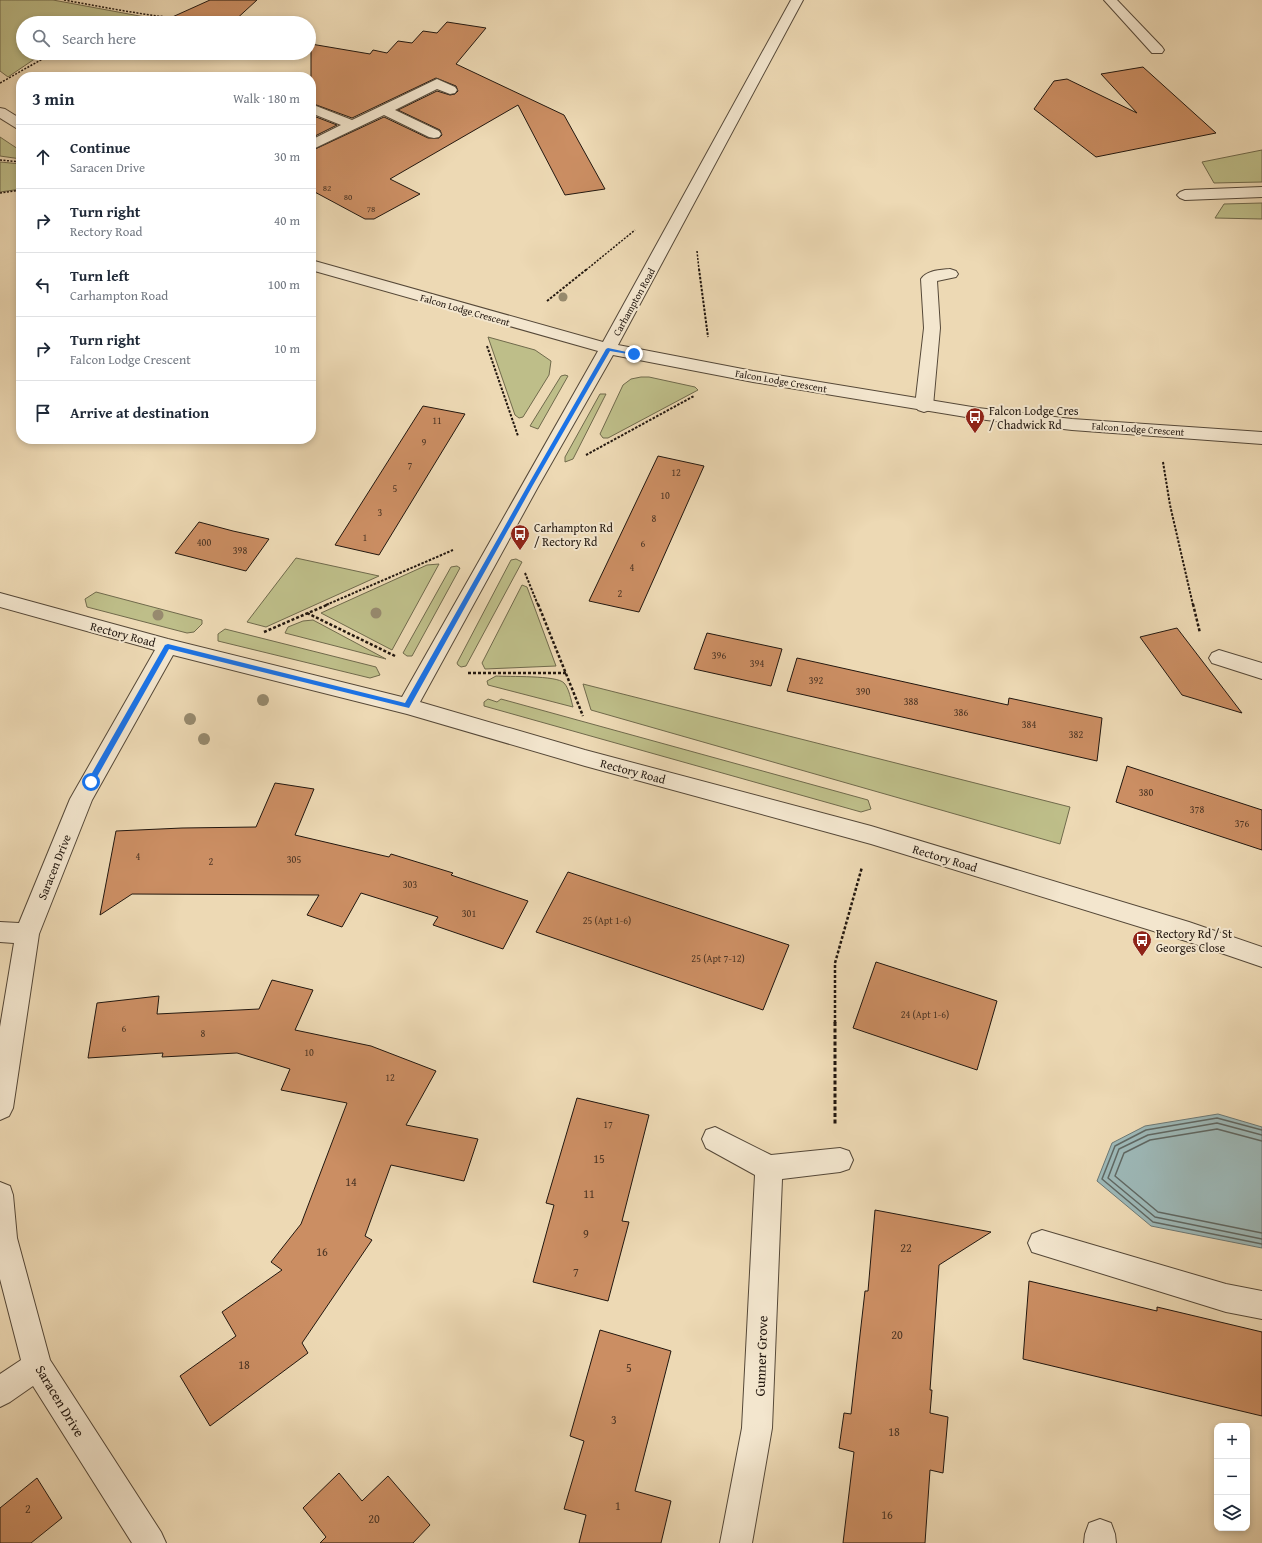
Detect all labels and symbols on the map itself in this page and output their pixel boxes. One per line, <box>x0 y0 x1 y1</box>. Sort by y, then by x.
house number: 82 <box>323 181 331 194</box>
house number: 80 <box>344 190 353 203</box>
house number: 78 <box>367 202 375 215</box>
street label: Carhampton Road <box>609 265 659 339</box>
street label: Falcon Lodge Crescent <box>418 290 512 330</box>
route end <box>625 345 643 363</box>
street label: Falcon Lodge Crescent <box>734 366 829 397</box>
place label: Falcon Lodge Cres / Chadwick Rd <box>989 402 1079 433</box>
bus stop icon: Falcon Lodge Cres / Chadwick Rd <box>964 406 986 434</box>
house number: 11 <box>432 413 442 428</box>
street label: Falcon Lodge Crescent <box>1091 418 1185 440</box>
house number: 9 <box>422 435 427 450</box>
house number: 7 <box>408 458 413 473</box>
house number: 12 <box>671 465 681 480</box>
house number: 5 <box>393 481 398 496</box>
house number: 10 <box>660 488 670 503</box>
house number: 3 <box>378 505 383 520</box>
house number: 8 <box>652 511 657 526</box>
place label: Carhampton Rd / Rectory Rd <box>534 519 613 550</box>
bus stop icon: Carhampton Rd / Rectory Rd <box>509 523 531 551</box>
house number: 1 <box>363 530 368 545</box>
house number: 400 <box>197 535 211 550</box>
house number: 6 <box>641 536 646 551</box>
house number: 398 <box>233 543 247 558</box>
house number: 4 <box>630 560 635 575</box>
house number: 2 <box>618 586 623 601</box>
street label: Rectory Road <box>88 617 158 651</box>
house number: 396 <box>712 648 726 663</box>
house number: 394 <box>750 656 764 671</box>
house number: 392 <box>809 673 823 688</box>
house number: 390 <box>856 684 870 699</box>
house number: 388 <box>904 694 918 709</box>
house number: 386 <box>954 705 968 720</box>
house number: 384 <box>1022 717 1036 732</box>
house number: 382 <box>1069 727 1083 742</box>
street label: Rectory Road <box>598 754 668 788</box>
route start <box>82 773 100 791</box>
house number: 380 <box>1139 785 1153 800</box>
house number: 378 <box>1190 802 1204 817</box>
house number: 376 <box>1235 816 1249 831</box>
street label: Saracen Drive <box>33 831 75 902</box>
street label: Rectory Road <box>911 840 980 876</box>
house number: 4 <box>136 849 141 864</box>
house number: 305 <box>287 852 301 867</box>
house number: 2 <box>209 854 214 869</box>
house number: 303 <box>403 877 417 892</box>
house number: 301 <box>462 906 476 921</box>
house number: 25 (Apt 1-6) <box>583 913 631 928</box>
place label: Rectory Rd / St Georges Close <box>1156 925 1233 956</box>
bus stop icon: Rectory Rd / St Georges Close <box>1131 929 1153 957</box>
house number: 25 (Apt 7-12) <box>691 951 745 966</box>
house number: 24 (Apt 1-6) <box>901 1007 949 1022</box>
house number: 6 <box>122 1021 127 1036</box>
house number: 8 <box>201 1026 206 1041</box>
house number: 10 <box>304 1045 314 1060</box>
house number: 12 <box>385 1070 395 1085</box>
house number: 17 <box>603 1117 613 1132</box>
house number: 15 <box>593 1150 605 1167</box>
house number: 14 <box>345 1173 357 1190</box>
house number: 11 <box>583 1185 595 1202</box>
house number: 9 <box>583 1225 589 1242</box>
house number: 22 <box>900 1239 912 1256</box>
house number: 16 <box>316 1243 328 1260</box>
house number: 7 <box>573 1264 579 1281</box>
street label: Gunner Grove <box>750 1315 772 1397</box>
house number: 20 <box>891 1326 903 1343</box>
house number: 18 <box>238 1356 250 1373</box>
house number: 5 <box>626 1359 632 1376</box>
street label: Saracen Drive <box>31 1361 90 1441</box>
house number: 3 <box>611 1411 617 1428</box>
house number: 18 <box>888 1423 900 1440</box>
house number: 1 <box>615 1497 621 1514</box>
house number: 2 <box>25 1500 31 1517</box>
house number: 16 <box>881 1506 893 1523</box>
house number: 20 <box>368 1510 380 1527</box>

